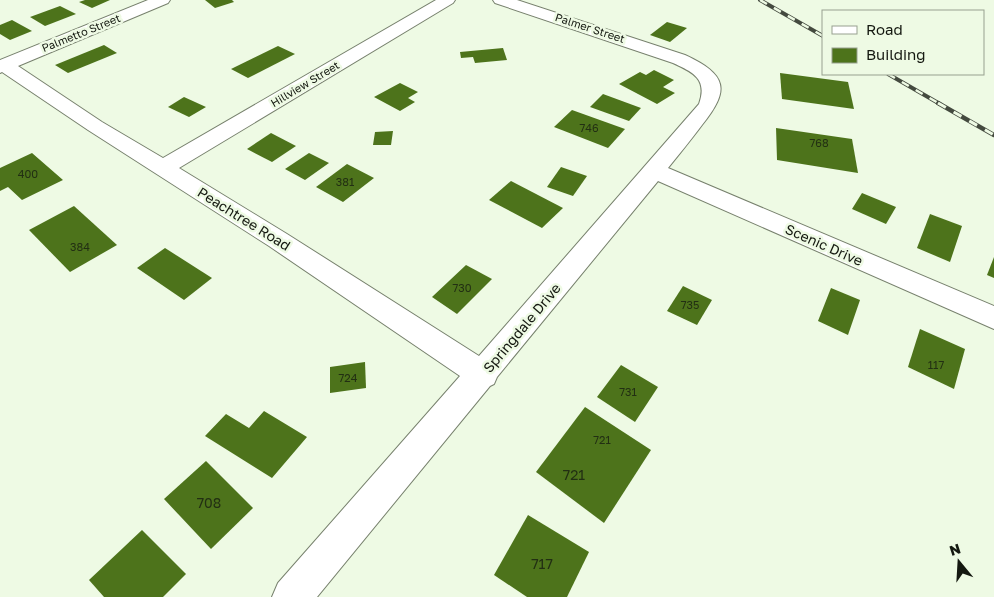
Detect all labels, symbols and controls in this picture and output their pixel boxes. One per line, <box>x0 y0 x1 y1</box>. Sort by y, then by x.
street label: Palmer Street <box>554 10 627 45</box>
legend <box>822 10 984 75</box>
street label: Palmetto Street <box>40 11 122 54</box>
text: Road <box>866 20 903 38</box>
text: Building <box>866 45 926 63</box>
street label: Hillview Street <box>268 58 341 109</box>
house number: 746 <box>579 121 599 134</box>
house number: 768 <box>809 136 829 149</box>
house number: 400 <box>18 167 38 180</box>
house number: 381 <box>336 175 354 188</box>
street label: Peachtree Road <box>195 183 294 254</box>
street label: Scenic Drive <box>783 220 866 269</box>
house number: 384 <box>70 240 90 253</box>
street label: Springdale Drive <box>479 280 564 376</box>
house number: 730 <box>452 281 472 294</box>
house number: 735 <box>681 298 699 311</box>
house number: 117 <box>928 358 944 371</box>
house number: 724 <box>339 371 358 384</box>
house number: 731 <box>619 385 637 398</box>
house number: 721 <box>593 433 611 446</box>
house number: 721 <box>563 466 585 483</box>
house number: 708 <box>197 494 221 511</box>
north arrow <box>934 537 984 587</box>
text: N <box>947 539 963 559</box>
house number: 717 <box>531 555 553 572</box>

